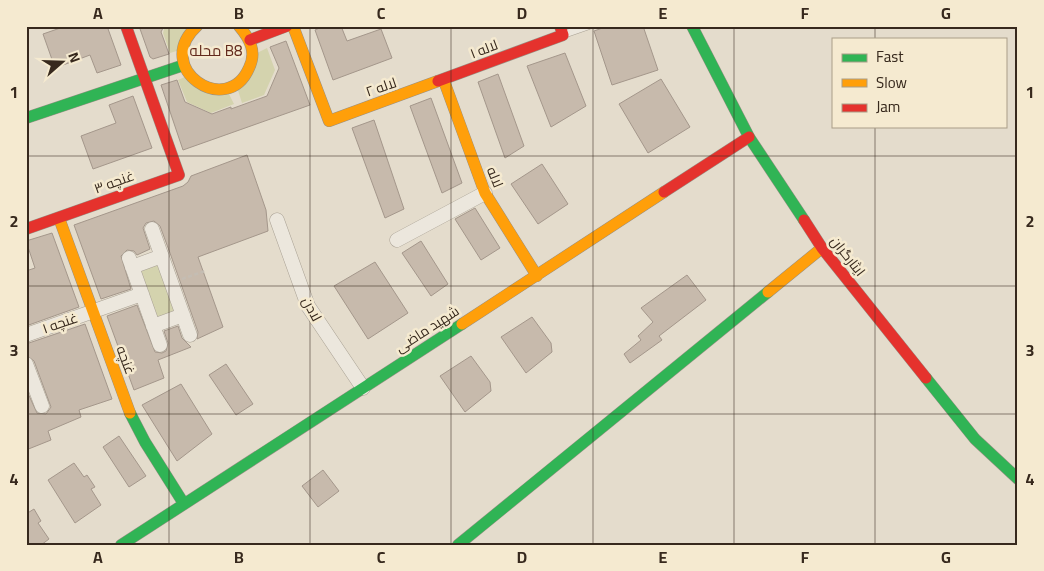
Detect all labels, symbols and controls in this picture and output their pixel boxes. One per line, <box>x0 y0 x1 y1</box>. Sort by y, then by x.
text: A <box>93 0 103 28</box>
text: B <box>234 0 244 28</box>
text: C <box>377 0 386 28</box>
text: D <box>517 0 527 28</box>
text: E <box>659 0 668 28</box>
text: F <box>801 0 810 28</box>
text: G <box>941 0 951 28</box>
street label: لاله ۱ <box>466 32 502 66</box>
district label: محله B8 <box>190 36 242 65</box>
north arrow <box>38 38 88 88</box>
legend <box>832 38 1006 128</box>
text: Fast <box>876 42 904 71</box>
text: N <box>60 49 88 66</box>
text: Slow <box>876 68 907 97</box>
street label: لاله ۲ <box>362 70 400 104</box>
text: 1 <box>10 77 18 107</box>
text: 1 <box>1026 77 1034 107</box>
text: Jam <box>876 92 900 121</box>
street label: لاله <box>479 162 511 192</box>
street label: غنچه ۳ <box>90 163 138 201</box>
text: 2 <box>10 206 18 236</box>
text: 2 <box>1026 206 1034 236</box>
street label: ایثارگران <box>824 230 872 282</box>
street label: لادن <box>295 292 329 326</box>
street label: شهید ماضی <box>390 298 464 360</box>
street label: غنچه ۱ <box>39 305 81 341</box>
text: 3 <box>10 335 19 365</box>
text: 3 <box>1026 335 1035 365</box>
street label: غنچه <box>109 342 143 378</box>
text: 4 <box>10 464 19 494</box>
text: 4 <box>1026 464 1035 494</box>
text: A <box>93 542 103 571</box>
text: B <box>234 542 244 571</box>
text: C <box>377 542 386 571</box>
text: D <box>517 542 527 571</box>
text: E <box>659 542 668 571</box>
text: F <box>801 542 810 571</box>
text: G <box>941 542 951 571</box>

